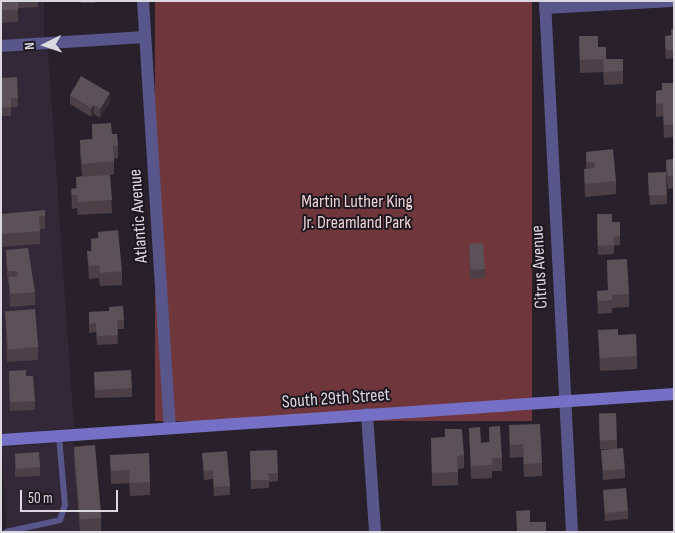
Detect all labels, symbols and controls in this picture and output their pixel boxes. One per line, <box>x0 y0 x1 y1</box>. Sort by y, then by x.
north arrow <box>20 20 70 70</box>
text: N <box>21 42 38 50</box>
street label: Atlantic Avenue <box>125 168 153 264</box>
park label: Martin Luther King Jr. Dreamland Park <box>301 192 413 234</box>
street label: Citrus Avenue <box>527 225 553 309</box>
street label: South 29th Street <box>281 384 391 414</box>
scale bar <box>22 480 120 512</box>
text: 50 m <box>28 489 53 508</box>

